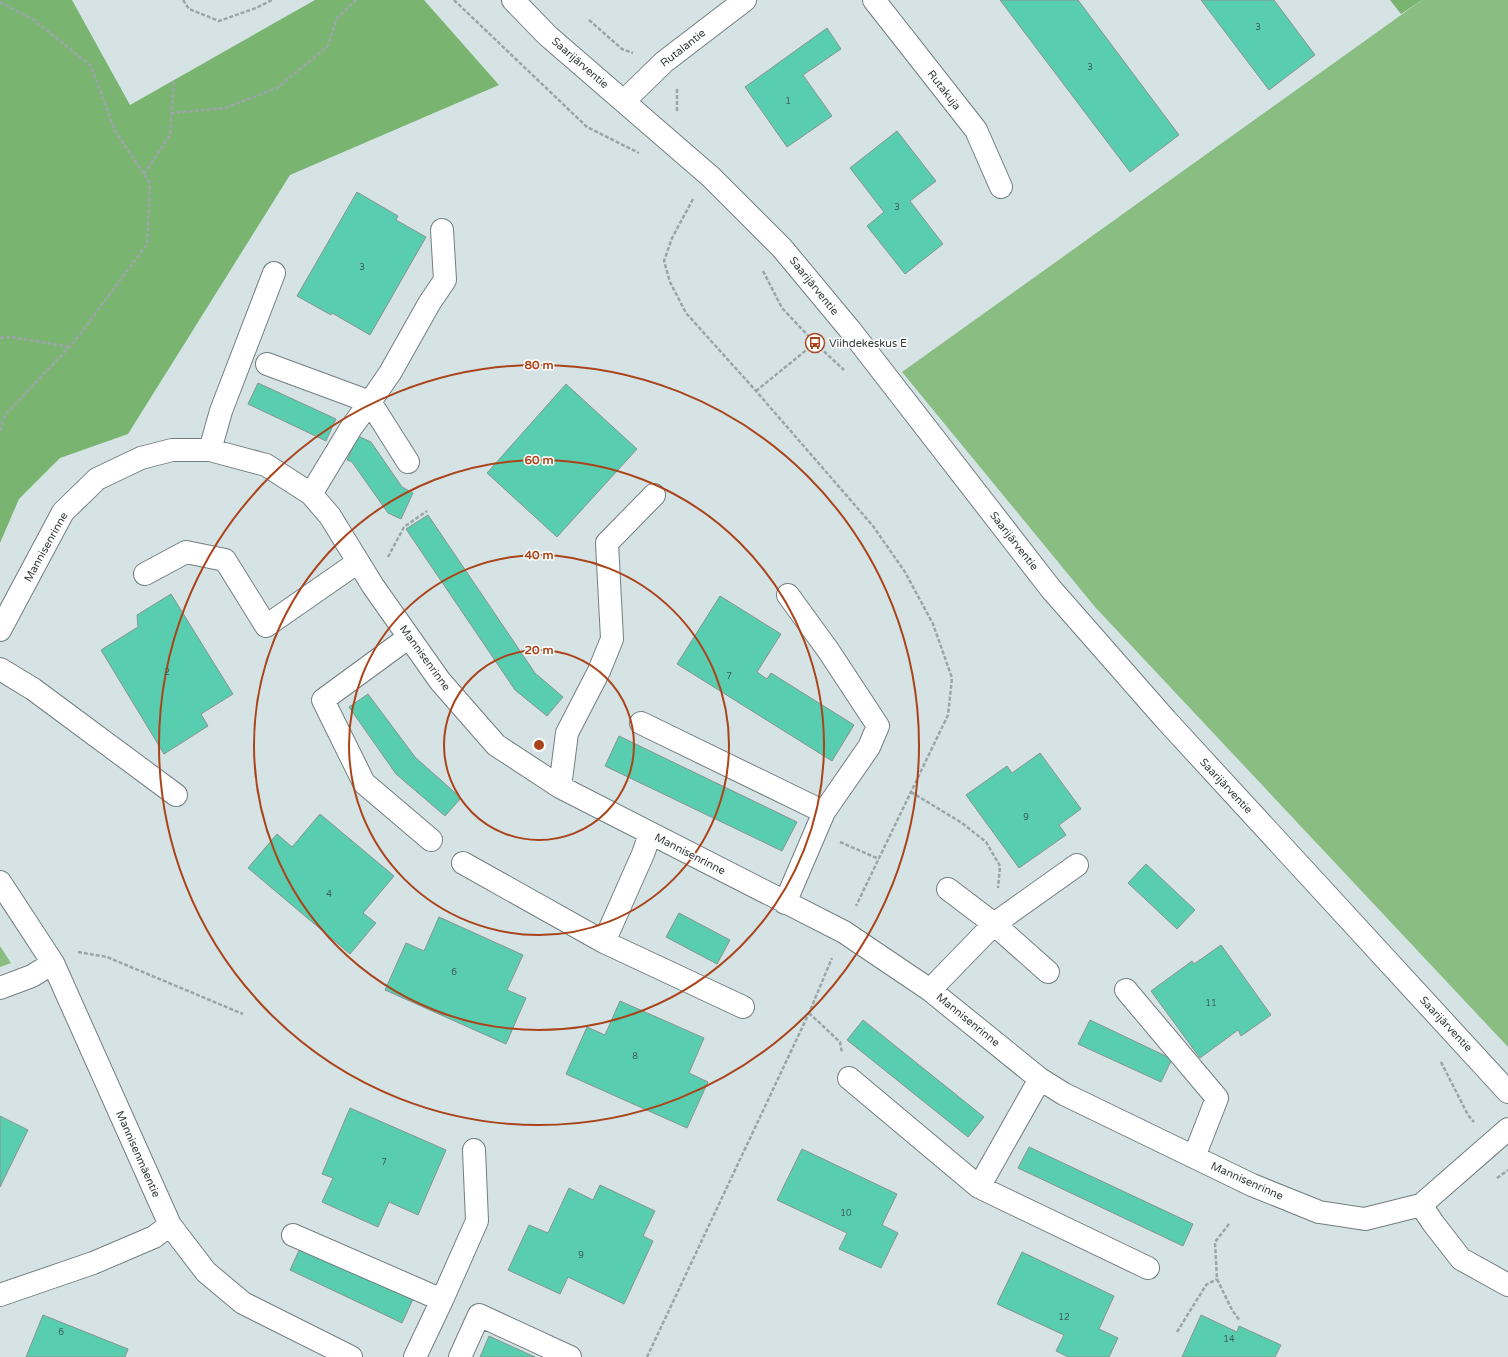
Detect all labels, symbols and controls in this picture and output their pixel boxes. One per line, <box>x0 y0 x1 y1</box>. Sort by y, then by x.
house number: 3 <box>1255 22 1261 33</box>
street label: Rutalantie <box>658 26 708 70</box>
street label: Saarijärventie <box>549 35 611 91</box>
house number: 3 <box>1087 62 1093 73</box>
street label: Rutakuja <box>925 68 963 112</box>
house number: 1 <box>785 96 791 107</box>
house number: 3 <box>894 202 900 213</box>
street label: Saarijärventie <box>787 254 841 318</box>
house number: 3 <box>359 262 365 273</box>
bus stop icon: Viihdekeskus E <box>804 332 826 354</box>
place label: Viihdekeskus E <box>829 337 907 350</box>
text: 80 m <box>524 358 554 372</box>
text: 60 m <box>524 453 554 467</box>
street label: Saarijärventie <box>987 509 1041 573</box>
street label: Mannisenrinne <box>21 510 71 584</box>
text: 40 m <box>524 548 554 562</box>
street label: Mannisenrinne <box>397 623 453 693</box>
text: 20 m <box>524 643 554 657</box>
house number: 2 <box>164 667 170 678</box>
house number: 7 <box>726 671 732 682</box>
centre of rings <box>532 738 546 752</box>
street label: Saarijärventie <box>1197 756 1255 816</box>
house number: 9 <box>1023 812 1029 823</box>
street label: Mannisenrinne <box>652 831 728 877</box>
house number: 4 <box>326 889 332 900</box>
house number: 6 <box>451 967 457 978</box>
street label: Mannisenrinne <box>934 990 1002 1050</box>
street label: Saarijärventie <box>1417 994 1475 1054</box>
house number: 11 <box>1205 998 1217 1009</box>
house number: 8 <box>632 1051 638 1062</box>
street label: Mannisenmäentie <box>113 1109 163 1199</box>
house number: 7 <box>381 1157 387 1168</box>
street label: Mannisenrinne <box>1209 1159 1285 1203</box>
house number: 10 <box>840 1208 852 1219</box>
house number: 9 <box>578 1250 584 1261</box>
house number: 12 <box>1058 1312 1070 1323</box>
house number: 6 <box>58 1327 64 1338</box>
house number: 14 <box>1223 1334 1235 1345</box>

